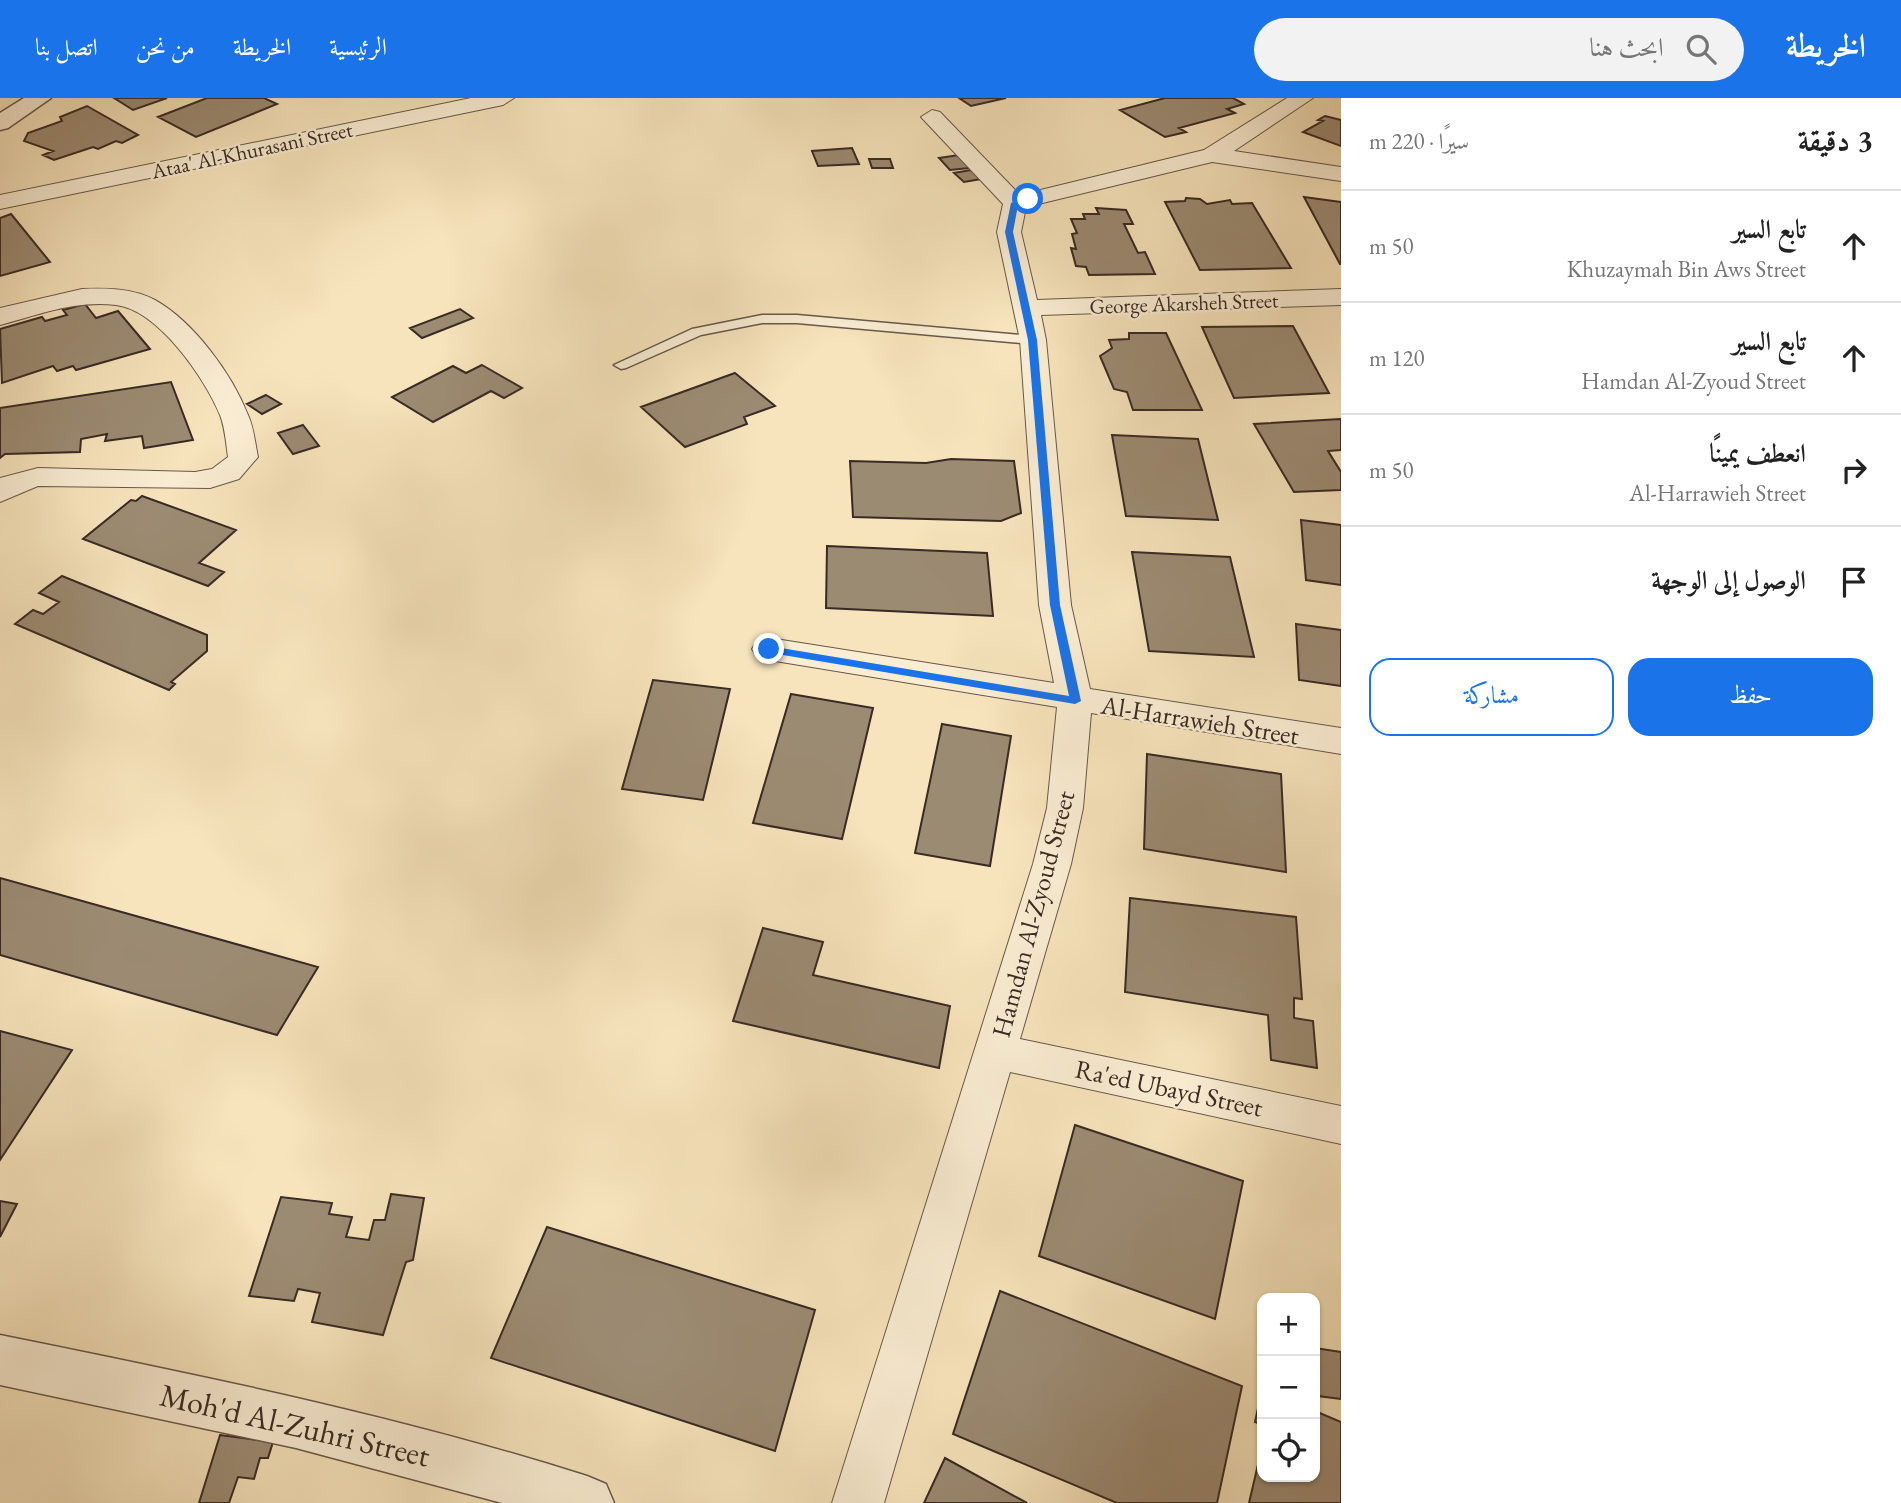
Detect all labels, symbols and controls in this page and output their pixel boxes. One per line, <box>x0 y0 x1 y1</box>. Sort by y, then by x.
search box <box>1254 18 1744 81</box>
text: الخريطة <box>1786 24 1866 67</box>
text: ابحث هنا <box>1589 30 1664 64</box>
icon: search <box>1682 30 1720 68</box>
text: اتصل بنا <box>35 31 98 62</box>
text: من نحن <box>136 31 195 62</box>
text: الخريطة <box>233 31 291 62</box>
text: الرئيسية <box>329 31 387 62</box>
street label: Ataa' Al-Khurasani Street <box>148 115 355 185</box>
text: 3 دقيقة <box>1798 121 1873 160</box>
text: سيرًا · 220 m <box>1369 126 1469 156</box>
route start <box>1012 183 1043 214</box>
text: تابع السير <box>1732 212 1806 246</box>
icon: ahead <box>1835 227 1873 265</box>
text: 50 m <box>1369 231 1414 261</box>
text: Khuzaymah Bin Aws Street <box>1567 254 1806 284</box>
street label: George Akarsheh Street <box>1089 286 1279 320</box>
text: تابع السير <box>1732 324 1806 358</box>
icon: ahead <box>1835 339 1873 377</box>
text: 120 m <box>1369 343 1425 373</box>
text: Hamdan Al-Zyoud Street <box>1581 366 1806 396</box>
text: انعطف يمينًا <box>1709 436 1806 470</box>
icon: right <box>1835 451 1873 489</box>
text: 50 m <box>1369 455 1414 485</box>
text: Al-Harrawieh Street <box>1629 478 1806 508</box>
text: الوصول إلى الوجهة <box>1651 563 1806 597</box>
icon: arrive <box>1835 563 1873 601</box>
route end <box>753 633 784 664</box>
button: مشاركة <box>1369 658 1614 736</box>
button: حفظ <box>1628 658 1873 736</box>
street label: Al-Harrawieh Street <box>1098 687 1301 752</box>
street label: Hamdan Al-Zyoud Street <box>984 787 1082 1041</box>
street label: Ra'ed Ubayd Street <box>1072 1052 1266 1124</box>
map controls <box>1257 1293 1320 1482</box>
button: + <box>1257 1293 1320 1356</box>
button: − <box>1257 1356 1320 1419</box>
street label: Moh'd Al-Zuhri Street <box>156 1374 434 1476</box>
button: locate <box>1257 1419 1320 1482</box>

